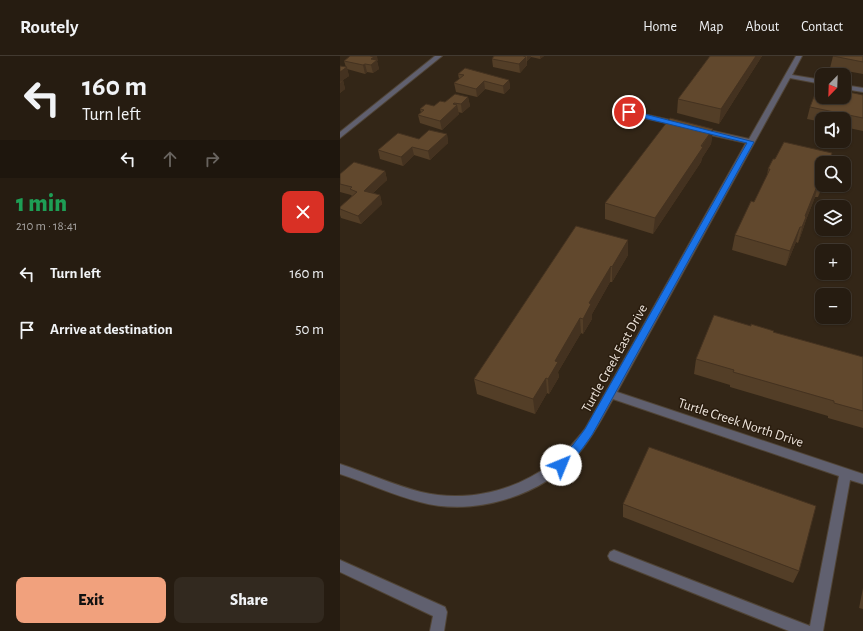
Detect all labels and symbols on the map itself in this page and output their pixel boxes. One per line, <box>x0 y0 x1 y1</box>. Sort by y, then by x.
north arrow <box>815 68 851 104</box>
pin <box>612 95 646 129</box>
street label: Turtle Creek East Drive <box>579 302 650 415</box>
street label: Turtle Creek North Drive <box>676 396 805 450</box>
position arrow <box>540 444 582 486</box>

